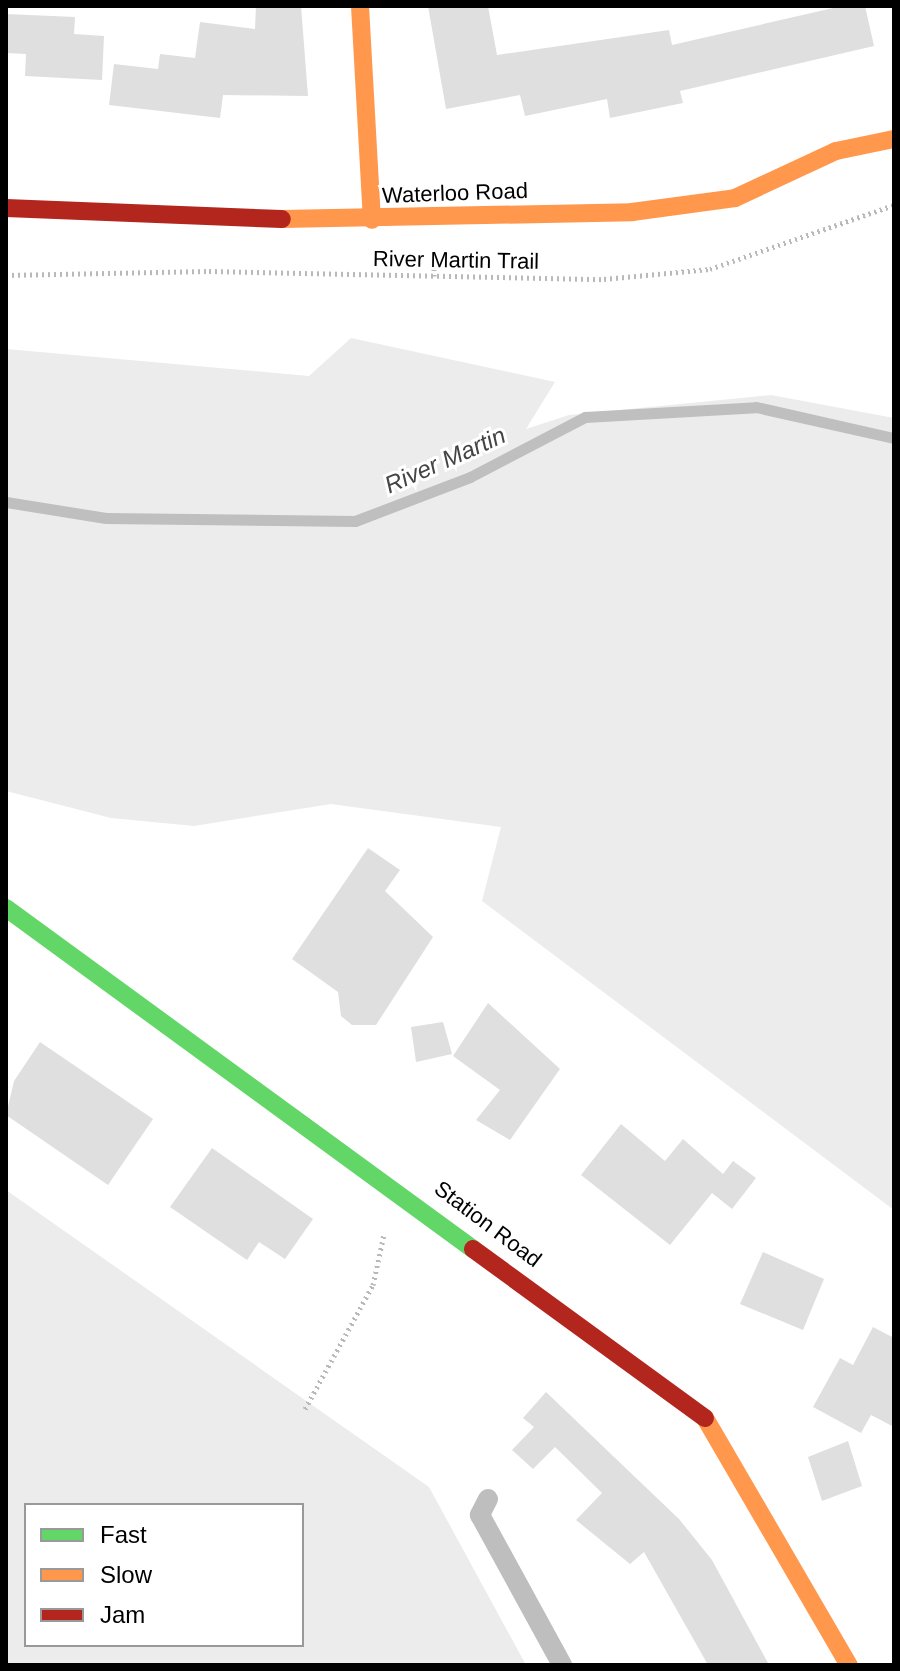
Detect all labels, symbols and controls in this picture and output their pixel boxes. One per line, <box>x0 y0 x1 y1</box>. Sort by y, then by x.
street label: Waterloo Road <box>382 177 528 209</box>
street label: River Martin Trail <box>372 245 540 275</box>
water label: River Martin <box>380 421 510 499</box>
street label: Station Road <box>429 1175 547 1273</box>
legend <box>24 1503 304 1647</box>
text: Fast <box>100 1521 147 1548</box>
text: Slow <box>100 1561 152 1588</box>
text: Jam <box>100 1601 145 1628</box>

